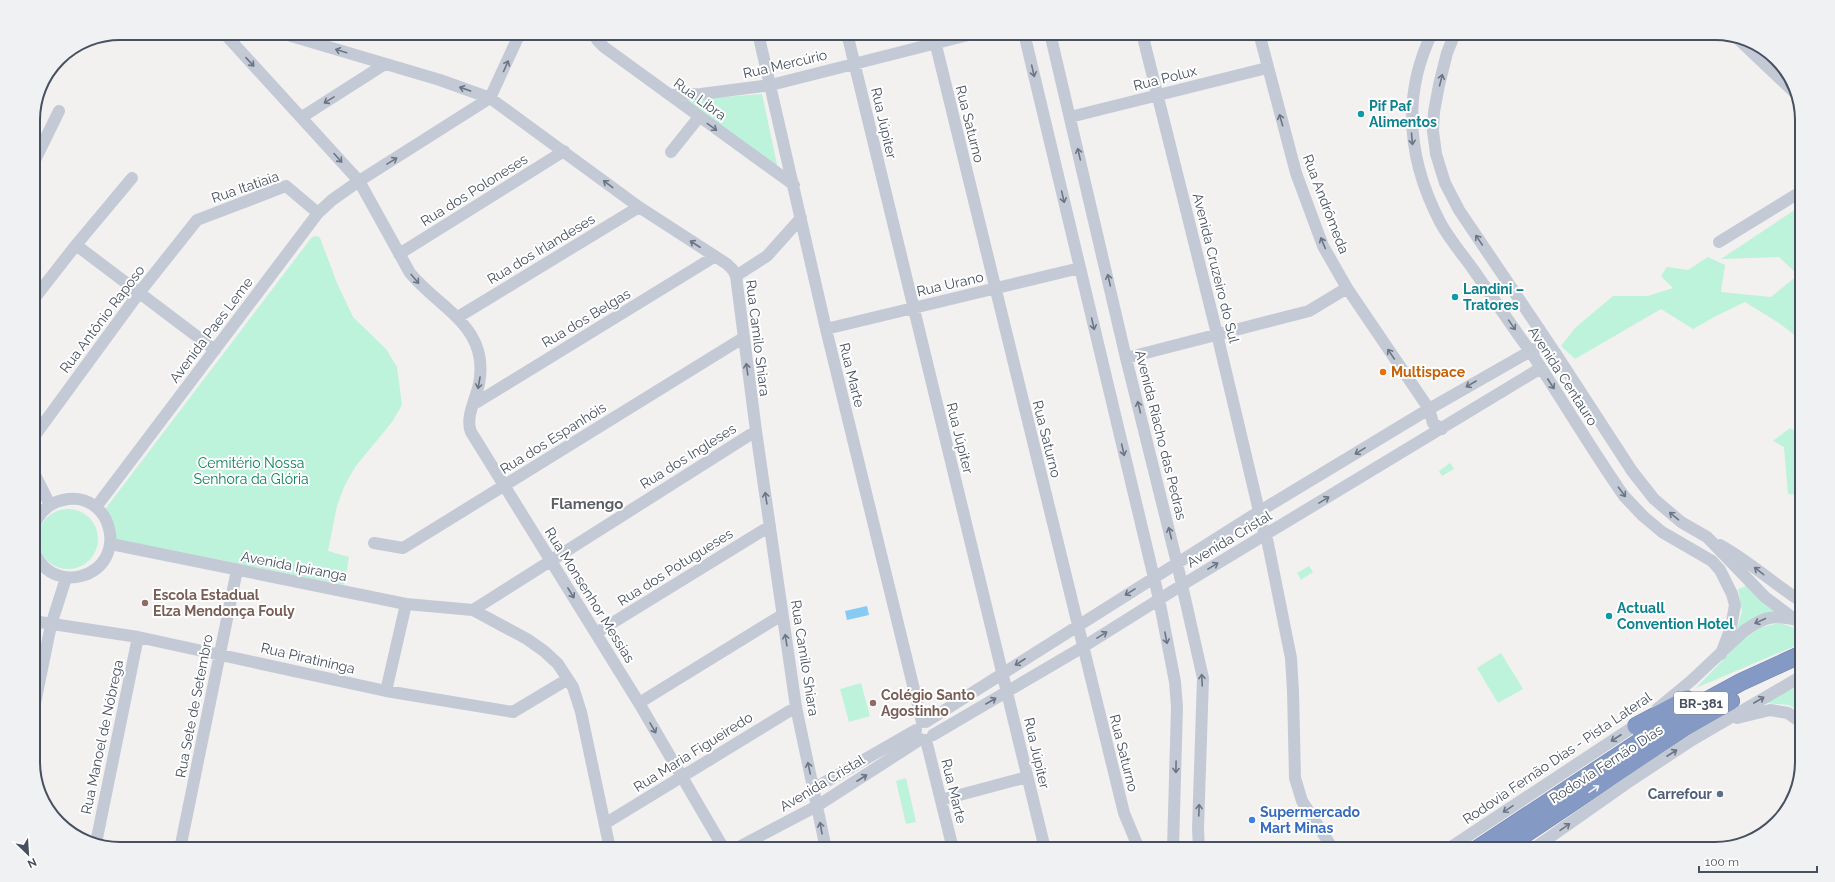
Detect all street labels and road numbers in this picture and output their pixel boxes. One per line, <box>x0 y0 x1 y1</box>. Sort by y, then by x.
street label: Rua Mercúrio <box>741 47 829 81</box>
street label: Rua Polux <box>1132 62 1198 94</box>
street label: Rua Libra <box>671 75 729 123</box>
street label: Rua Saturno <box>953 84 987 164</box>
street label: Rua Júpiter <box>868 86 900 160</box>
street label: Rua dos Poloneses <box>418 150 531 229</box>
street label: Rua Andrômeda <box>1300 152 1352 256</box>
street label: Rua Itatiaia <box>209 168 281 206</box>
street label: Avenida Cruzeiro do Sul <box>1190 191 1242 345</box>
street label: Rua dos Irlandeses <box>484 210 598 287</box>
street label: Rua Antônio Raposo <box>56 262 148 376</box>
street label: Rua Urano <box>915 269 985 299</box>
street label: Avenida Paes Leme <box>166 274 256 386</box>
street label: Rua Camilo Shiara <box>743 279 773 397</box>
street label: Rua dos Belgas <box>539 285 633 351</box>
street label: Avenida Centauro <box>1525 323 1601 429</box>
street label: Rua Marte <box>836 341 868 409</box>
street label: Avenida Riacho das Pedras <box>1132 348 1190 522</box>
street label: Rua dos Espanhóis <box>497 399 609 477</box>
street label: Rua Saturno <box>1030 399 1064 479</box>
street label: Rua Júpiter <box>943 401 977 475</box>
street label: Rua dos Ingleses <box>637 420 739 492</box>
street label: Avenida Cristal <box>1184 507 1274 571</box>
street label: Rua Monsenhor Messias <box>542 524 638 666</box>
street label: Rua dos Potugueses <box>615 525 736 609</box>
street label: Avenida Ipiranga <box>240 548 348 584</box>
street label: Rua Camilo Shiara <box>788 599 822 717</box>
street label: Rua Sete de Setembro <box>172 633 216 779</box>
street label: Rua Piratininga <box>259 639 357 677</box>
street label: Rua Manoel de Nóbrega <box>78 658 126 816</box>
street label: Rodovia Fernão Dias - Pista Lateral <box>1459 688 1655 828</box>
road number: BR-381 <box>1674 692 1728 714</box>
street label: Rua Maria Figueiredo <box>631 709 755 795</box>
street label: Rua Saturno <box>1107 713 1141 793</box>
street label: Rua Júpiter <box>1021 716 1053 790</box>
street label: Rodovia Fernão Dias <box>1546 721 1666 807</box>
street label: Avenida Cristal <box>777 751 867 815</box>
street label: Rua Marte <box>938 757 970 825</box>

